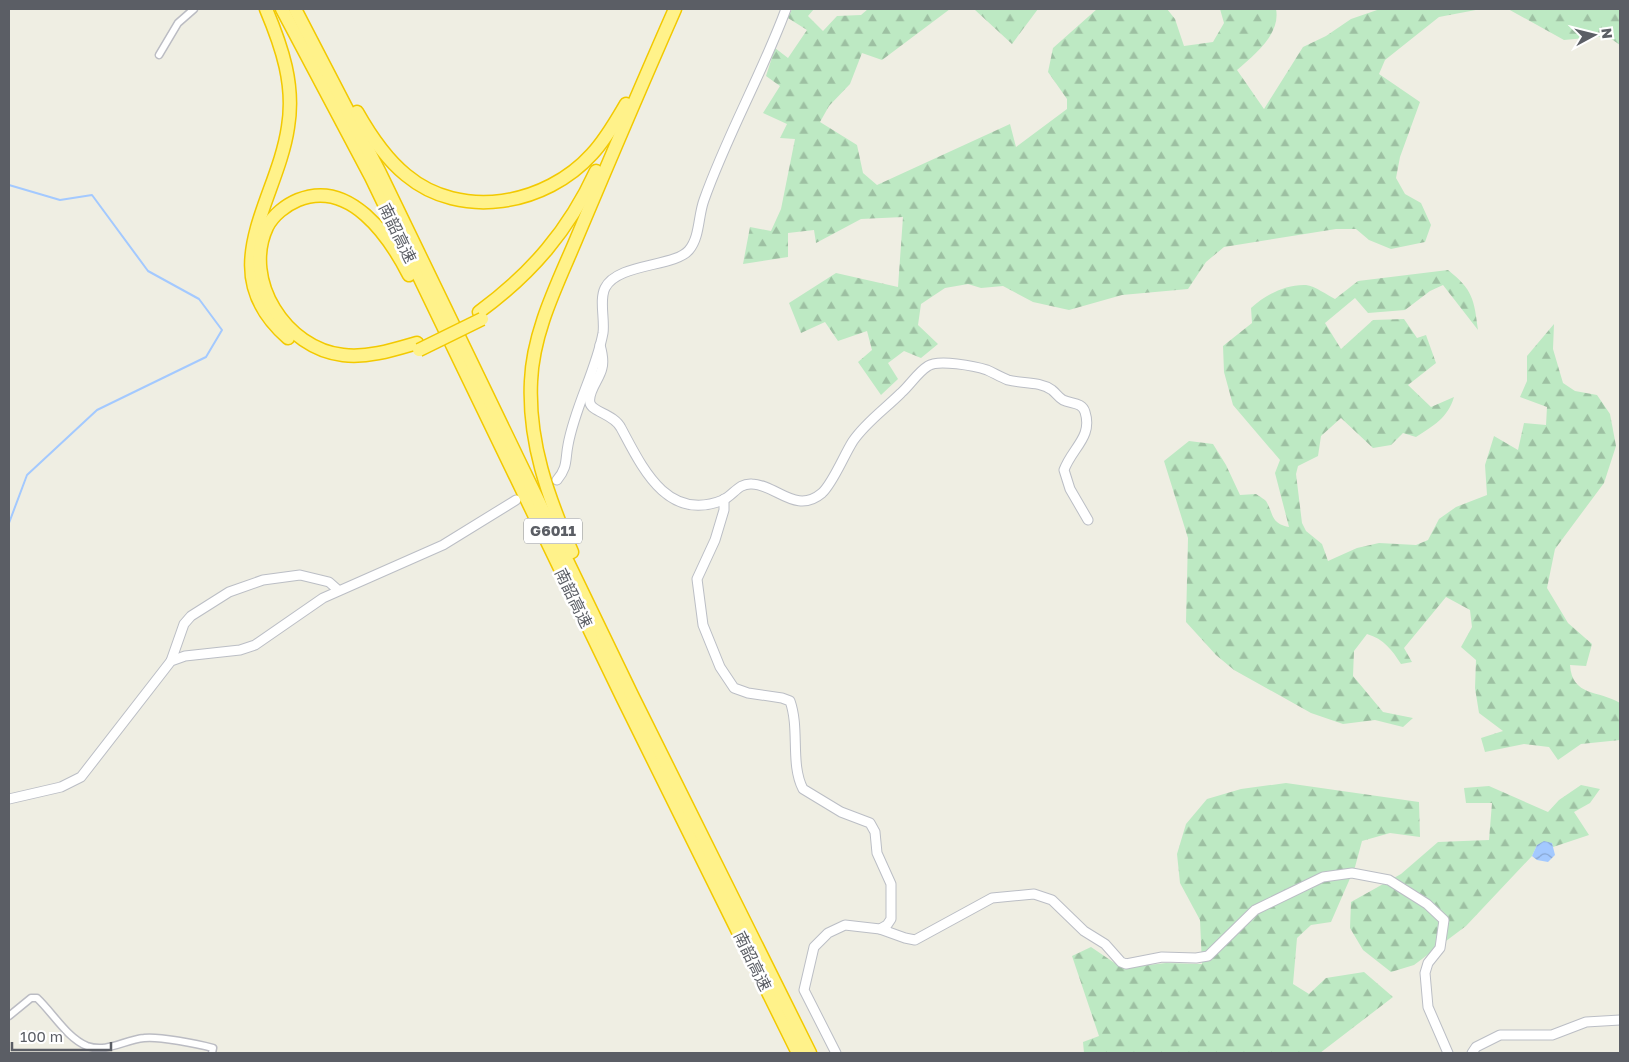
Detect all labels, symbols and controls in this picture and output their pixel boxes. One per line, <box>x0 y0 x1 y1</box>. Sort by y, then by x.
north arrow <box>1569 10 1619 60</box>
text: N <box>1598 27 1616 40</box>
street label: 南韶高速 <box>375 200 421 266</box>
road number: G6011 <box>524 518 582 544</box>
street label: 南韶高速 <box>551 565 597 631</box>
street label: 南韶高速 <box>730 928 776 994</box>
scale bar <box>12 1020 111 1052</box>
text: 100 m <box>20 1027 63 1045</box>

